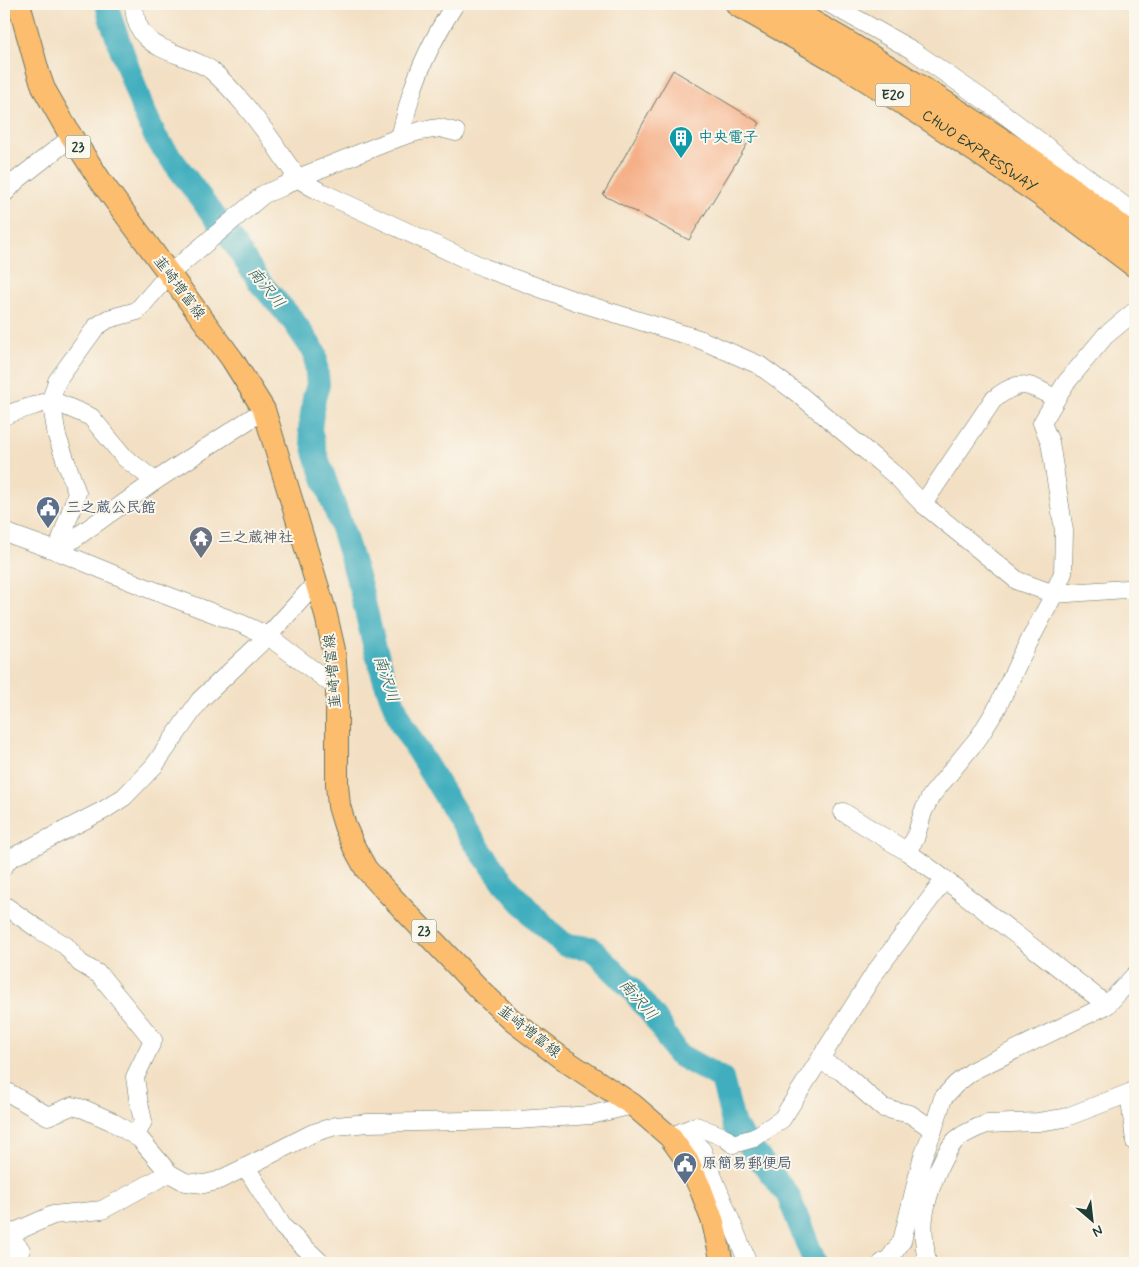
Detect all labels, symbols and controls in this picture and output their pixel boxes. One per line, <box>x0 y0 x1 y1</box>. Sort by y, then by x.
road number: E20 <box>876 84 910 106</box>
street label: CHUO EXPRESSWAY <box>918 105 1041 198</box>
building icon: 中央電子 <box>668 125 694 159</box>
place label: 中央電子 <box>698 128 758 148</box>
road number: 23 <box>66 136 90 158</box>
street label: 韮崎増富線 <box>148 252 210 324</box>
water label: 南沢川 <box>243 263 289 313</box>
public building icon: 三之蔵公民館 <box>35 495 61 529</box>
place label: 三之蔵公民館 <box>66 498 156 518</box>
temple icon: 三之蔵神社 <box>188 525 214 559</box>
place label: 三之蔵神社 <box>218 528 293 548</box>
street label: 韮崎増富線 <box>320 633 346 709</box>
water label: 南沢川 <box>369 653 403 705</box>
road number: 23 <box>412 919 436 942</box>
water label: 南沢川 <box>614 975 662 1025</box>
street label: 韮崎増富線 <box>493 1001 565 1063</box>
public building icon: 原簡易郵便局 <box>672 1151 698 1185</box>
place label: 原簡易郵便局 <box>702 1154 792 1174</box>
north arrow <box>1066 1194 1116 1244</box>
text: N <box>1089 1220 1106 1241</box>

